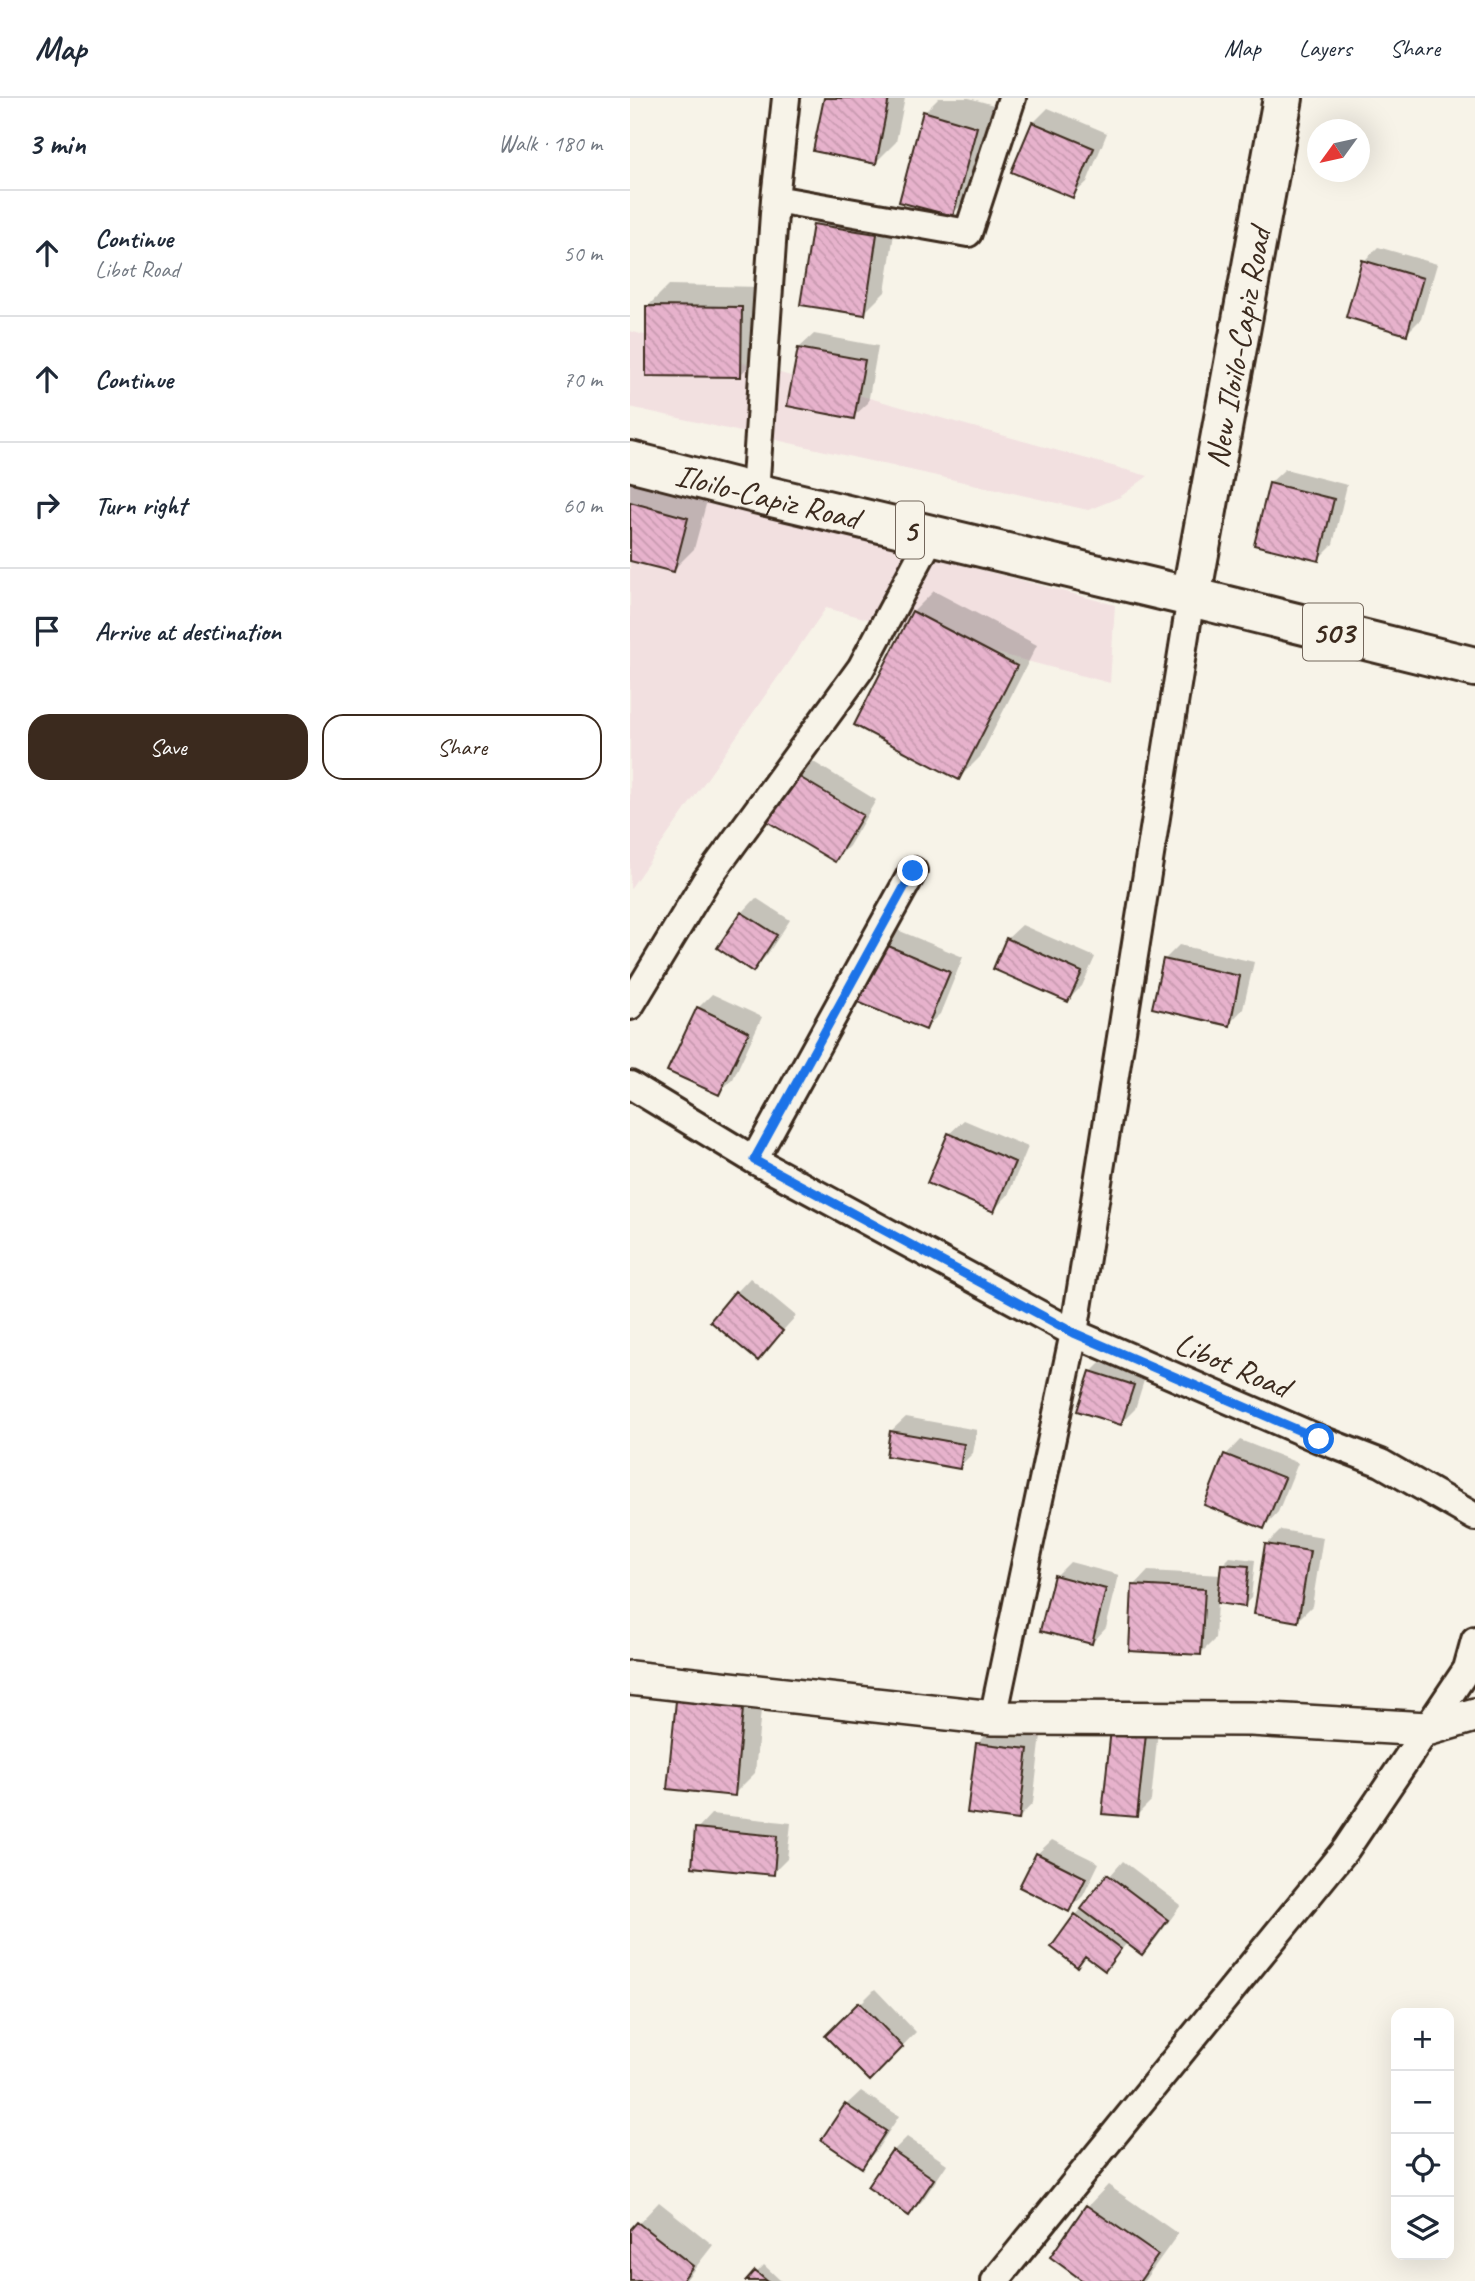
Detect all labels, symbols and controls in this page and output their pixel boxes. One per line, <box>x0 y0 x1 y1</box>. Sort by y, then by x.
text: Map <box>35 27 86 69</box>
text: Map <box>1224 33 1261 63</box>
text: Layers <box>1299 33 1352 63</box>
text: Share <box>1390 33 1440 63</box>
north arrow <box>1307 119 1370 182</box>
text: 3 min <box>28 125 85 163</box>
text: Walk · 180 m <box>498 129 602 158</box>
street label: New Iloilo-Capiz Road <box>1195 219 1282 471</box>
text: Continue <box>95 222 173 255</box>
icon: ahead <box>28 234 66 272</box>
text: 50 m <box>563 239 602 268</box>
text: Libot Road <box>95 255 179 284</box>
icon: ahead <box>28 360 66 398</box>
text: Continue <box>95 363 173 396</box>
text: 70 m <box>563 365 602 394</box>
street label: Iloilo-Capiz Road <box>671 454 868 540</box>
icon: right <box>28 486 66 524</box>
text: Turn right <box>95 489 186 522</box>
text: 60 m <box>563 491 602 520</box>
road number: 5 <box>896 502 924 559</box>
road number: 503 <box>1303 604 1363 660</box>
icon: arrive <box>28 612 66 650</box>
text: Arrive at destination <box>95 615 281 648</box>
button: Save <box>28 714 308 780</box>
button: Share <box>322 714 602 780</box>
route end <box>897 855 928 886</box>
street label: Libot Road <box>1169 1322 1301 1410</box>
route start <box>1303 1423 1334 1454</box>
map controls <box>1391 2008 1454 2260</box>
button: + <box>1391 2008 1454 2071</box>
button: − <box>1391 2071 1454 2134</box>
button: locate <box>1391 2134 1454 2197</box>
button: layers <box>1391 2197 1454 2260</box>

